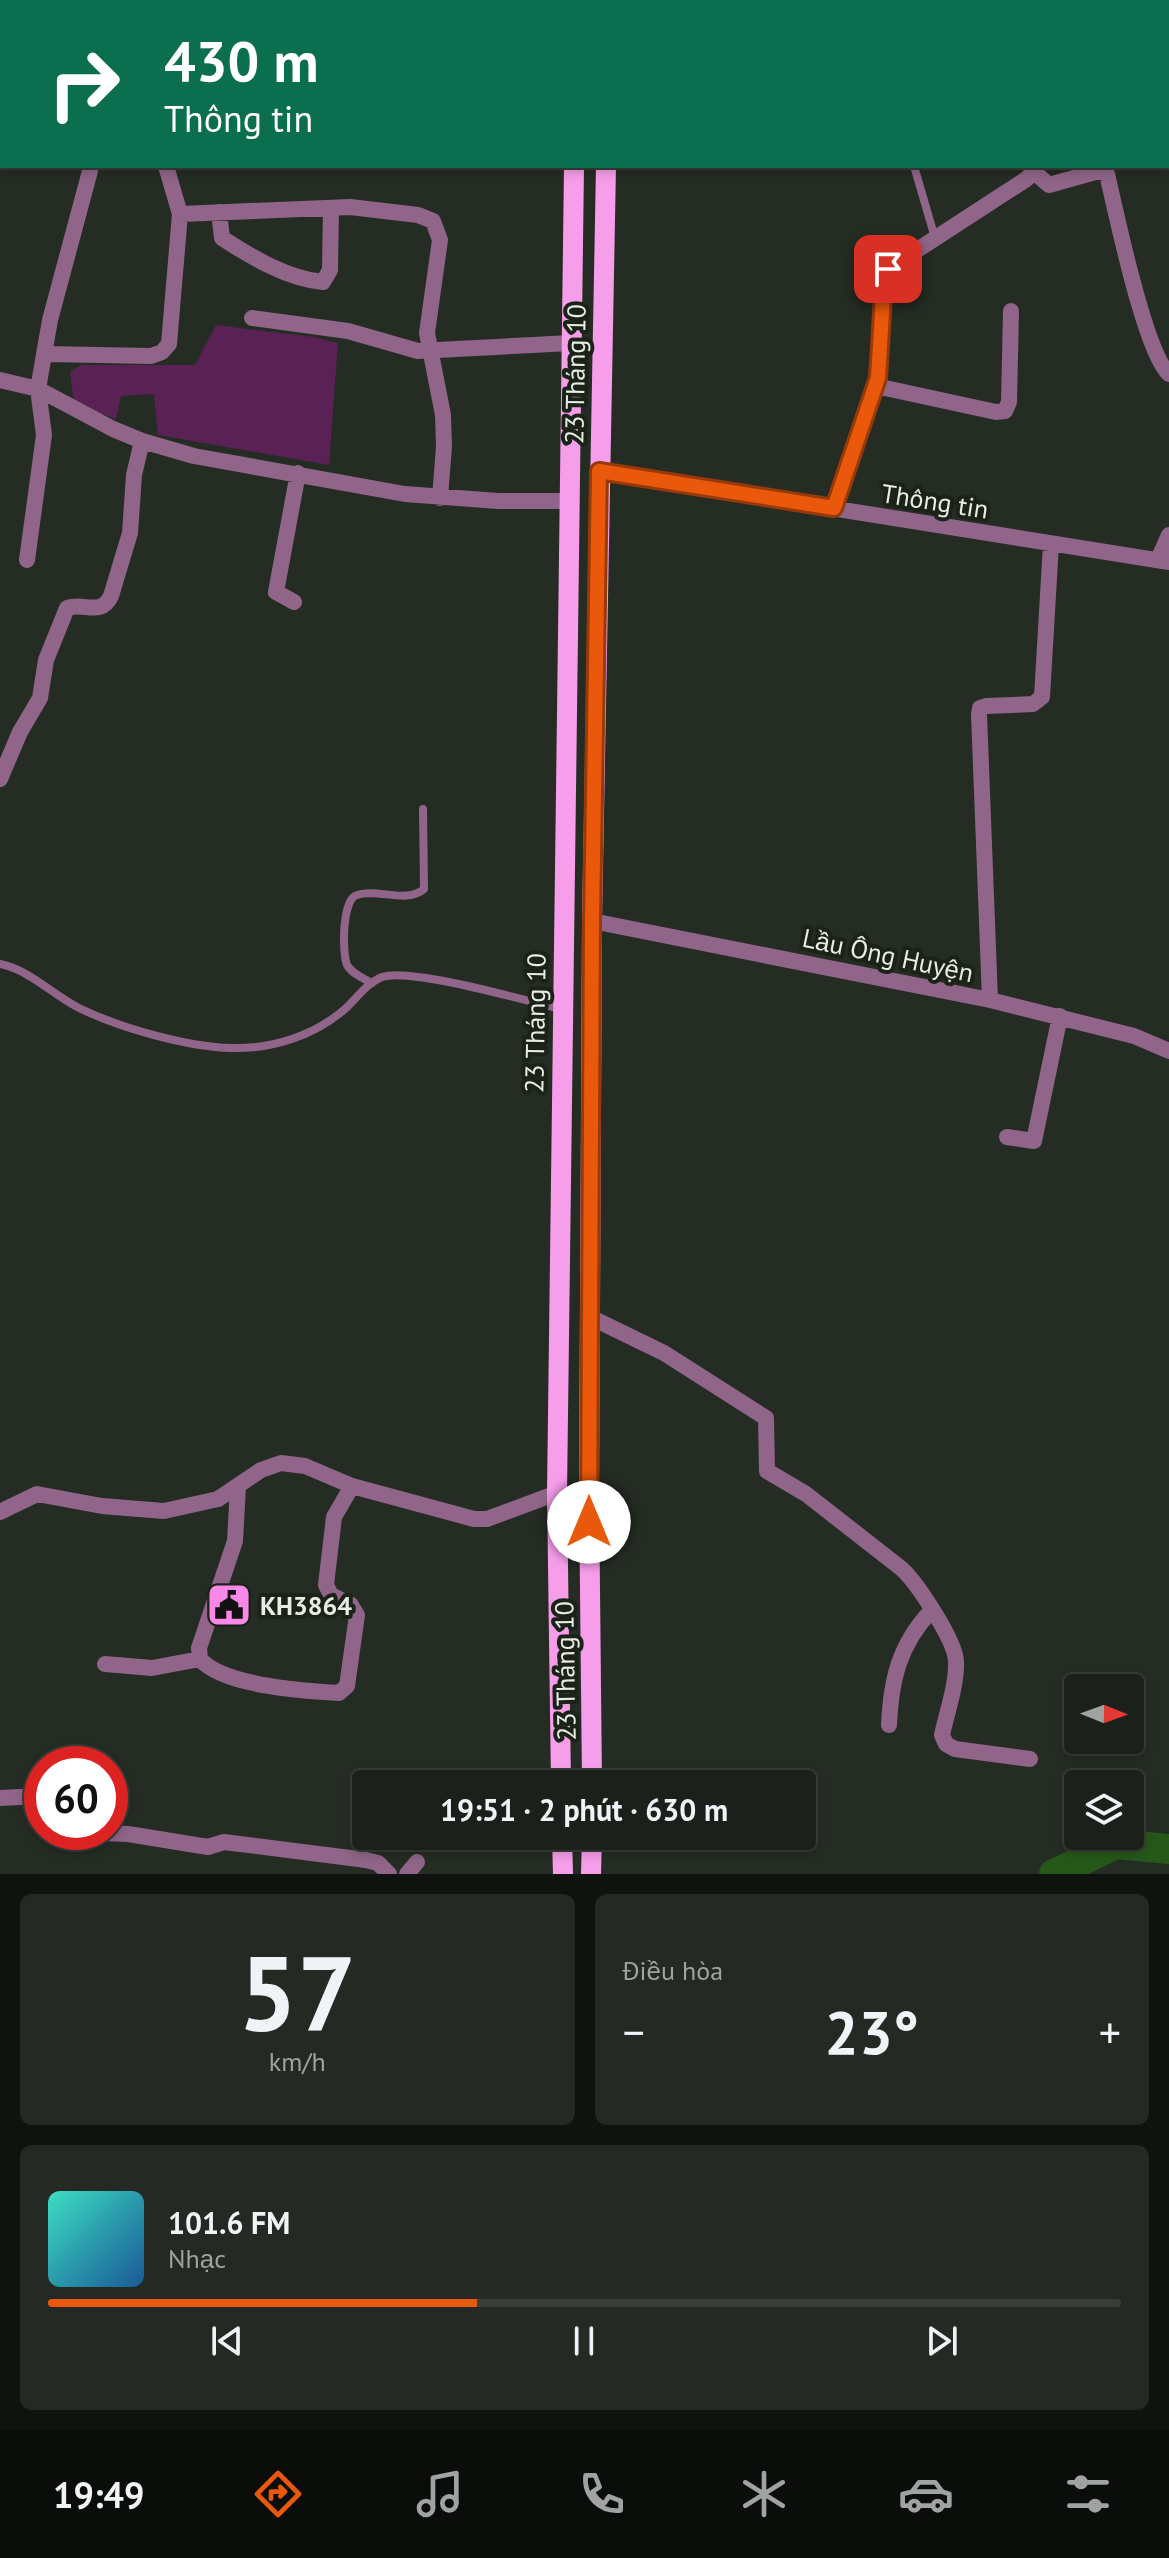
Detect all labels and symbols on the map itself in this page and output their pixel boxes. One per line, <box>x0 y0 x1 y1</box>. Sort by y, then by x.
pin <box>854 235 922 303</box>
street label: 23 Tháng 10 <box>557 304 593 444</box>
street label: Thông tin <box>879 476 991 526</box>
street label: Lầu Ông Huyện <box>799 921 977 989</box>
street label: 23 Tháng 10 <box>517 953 553 1093</box>
position arrow <box>547 1480 631 1564</box>
public building icon: KH3864 <box>205 1581 253 1629</box>
place label: KH3864 <box>260 1589 352 1622</box>
street label: 23 Tháng 10 <box>547 1601 583 1741</box>
north arrow <box>1064 1674 1144 1754</box>
speed limit sign: 60 <box>24 1746 128 1850</box>

